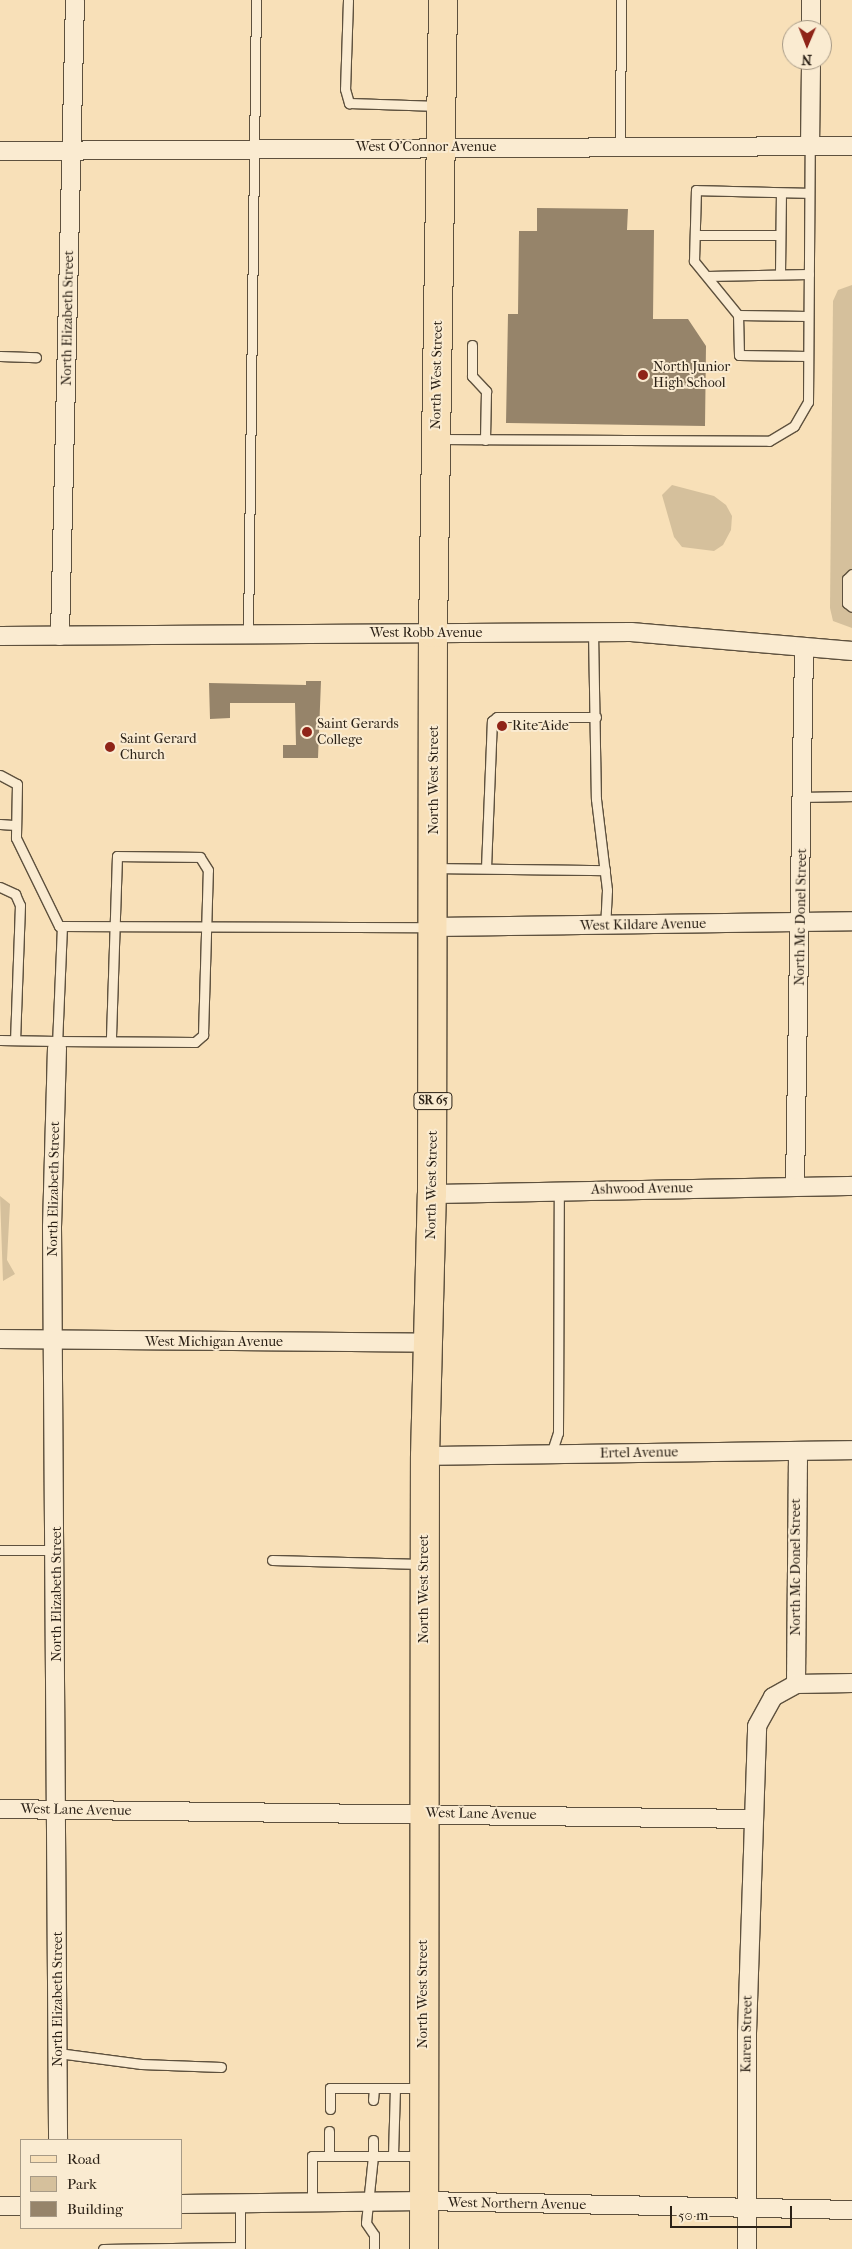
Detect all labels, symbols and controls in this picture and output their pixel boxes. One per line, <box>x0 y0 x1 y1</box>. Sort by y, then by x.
north arrow <box>782 20 832 70</box>
text: N <box>801 51 812 68</box>
street label: West O'Connor Avenue <box>356 139 496 155</box>
street label: North Elizabeth Street <box>58 250 78 386</box>
street label: North West Street <box>428 320 446 430</box>
place label: North Junior High School <box>653 359 730 392</box>
marker: North Junior High School <box>637 369 649 381</box>
street label: West Robb Avenue <box>370 625 482 641</box>
place label: Saint Gerards College <box>317 716 399 749</box>
place label: Rite Aide <box>512 718 569 734</box>
marker: Rite Aide <box>496 720 508 732</box>
street label: North West Street <box>426 725 442 835</box>
marker: Saint Gerards College <box>301 726 313 738</box>
place label: Saint Gerard Church <box>120 731 197 764</box>
marker: Saint Gerard Church <box>104 741 116 753</box>
street label: North Mc Donel Street <box>791 848 811 986</box>
street label: West Kildare Avenue <box>580 916 706 934</box>
road number: SR 65 <box>413 1092 453 1110</box>
street label: North Elizabeth Street <box>44 1121 64 1257</box>
street label: North West Street <box>423 1130 441 1240</box>
street label: Ashwood Avenue <box>591 1180 693 1198</box>
street label: West Michigan Avenue <box>145 1334 283 1350</box>
street label: Ertel Avenue <box>600 1444 678 1462</box>
street label: North Mc Donel Street <box>788 1498 804 1636</box>
street label: North Elizabeth Street <box>49 1526 65 1662</box>
street label: North West Street <box>416 1534 432 1644</box>
street label: West Lane Avenue <box>20 1801 132 1819</box>
street label: West Lane Avenue <box>425 1805 537 1823</box>
street label: North Elizabeth Street <box>50 1931 66 2067</box>
street label: North West Street <box>415 1939 431 2049</box>
street label: Karen Street <box>738 1995 756 2073</box>
legend <box>20 2139 182 2229</box>
text: Road <box>67 2150 100 2168</box>
text: Park <box>67 2175 97 2193</box>
street label: West Northern Avenue <box>448 2194 586 2214</box>
scale bar <box>672 2196 794 2228</box>
text: Building <box>67 2200 123 2218</box>
text: 50 m <box>678 2206 708 2224</box>

